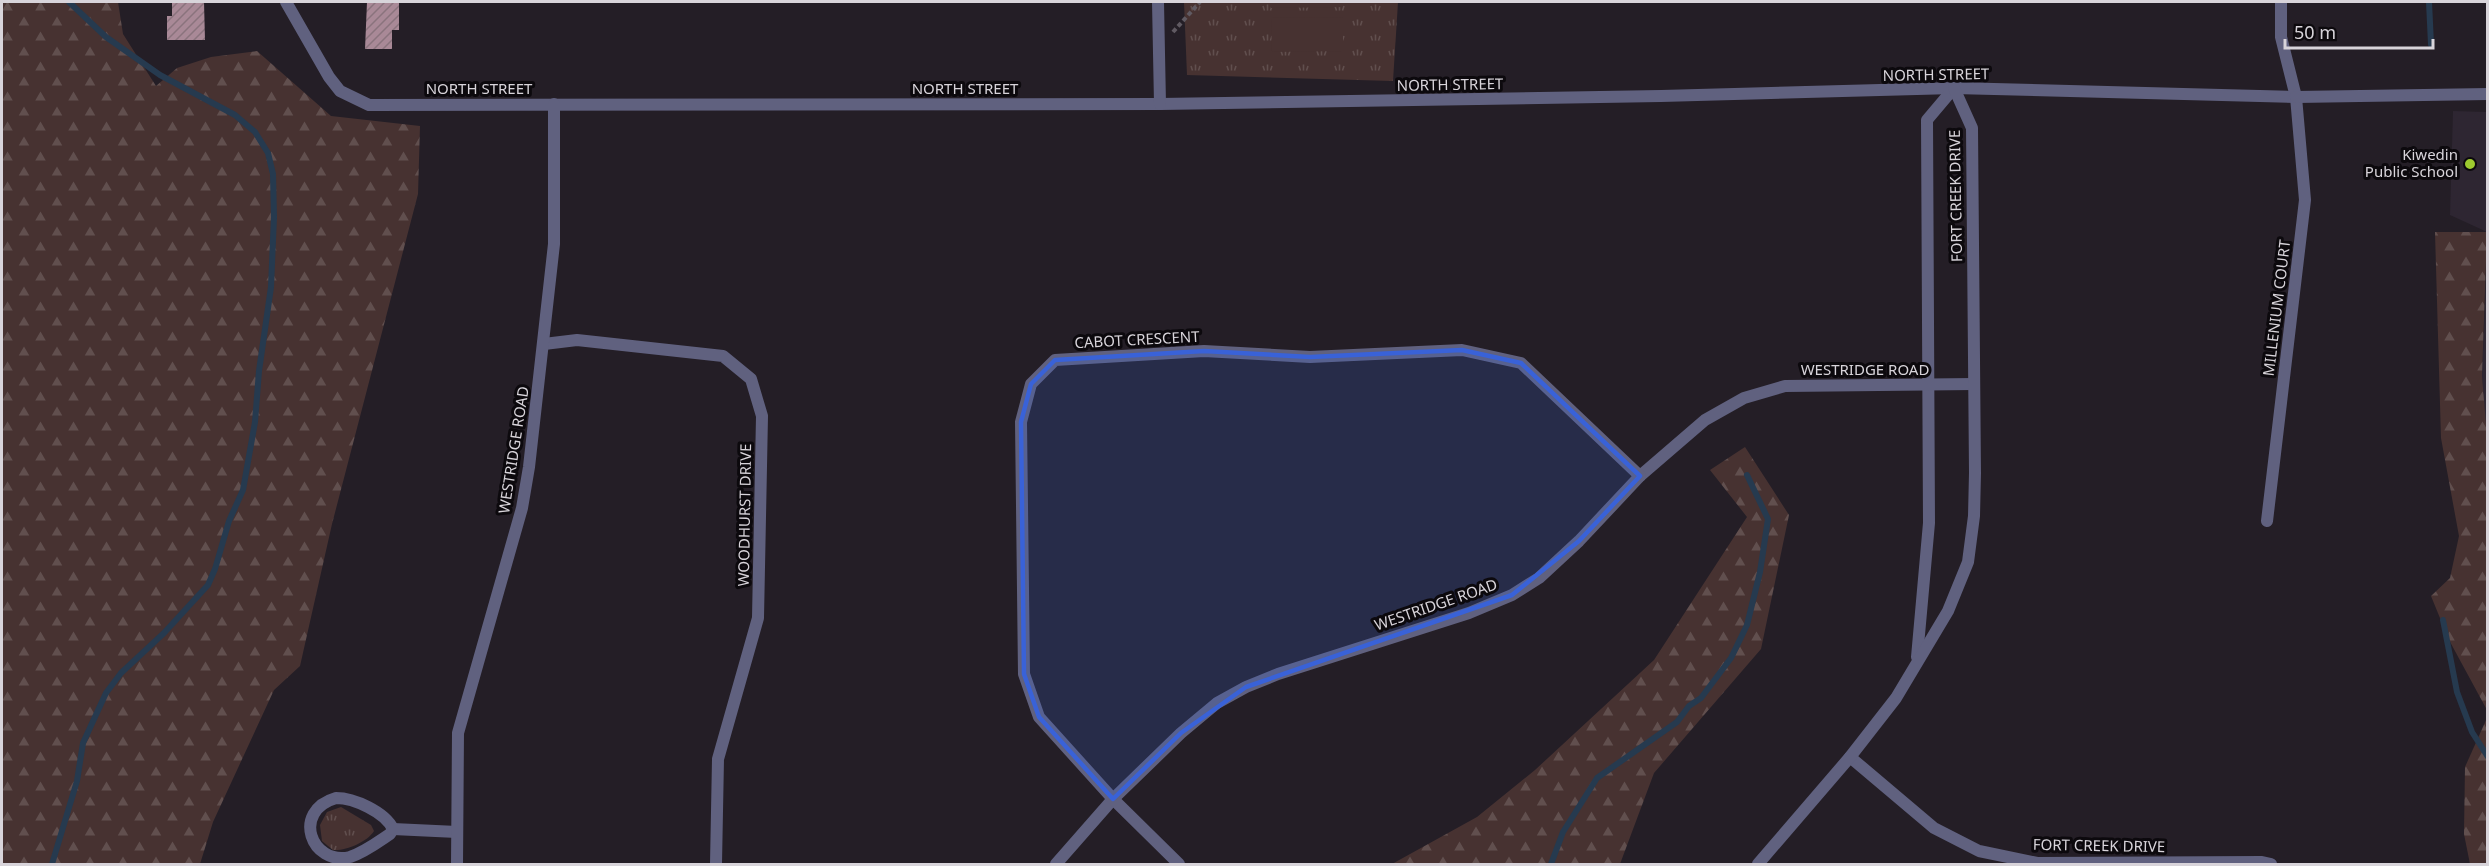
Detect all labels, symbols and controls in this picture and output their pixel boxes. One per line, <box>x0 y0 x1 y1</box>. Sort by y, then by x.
scale bar <box>2285 12 2434 50</box>
text: 50 m <box>2294 20 2336 44</box>
street label: NORTH STREET <box>1882 63 1990 85</box>
street label: NORTH STREET <box>1396 73 1504 95</box>
street label: NORTH STREET <box>426 78 533 98</box>
street label: NORTH STREET <box>912 78 1019 98</box>
street label: FORT CREEK DRIVE <box>1944 130 1966 262</box>
place label: Kiwedin Public School <box>2365 144 2458 181</box>
marker: Kiwedin Public School <box>2463 157 2477 171</box>
street label: MILLENIUM COURT <box>2258 238 2294 377</box>
street label: CABOT CRESCENT <box>1074 326 1201 352</box>
street label: WESTRIDGE ROAD <box>1801 359 1929 379</box>
street label: WESTRIDGE ROAD <box>493 385 533 515</box>
street label: WOODHURST DRIVE <box>733 443 755 587</box>
street label: WESTRIDGE ROAD <box>1372 574 1500 634</box>
street label: FORT CREEK DRIVE <box>2033 834 2165 856</box>

